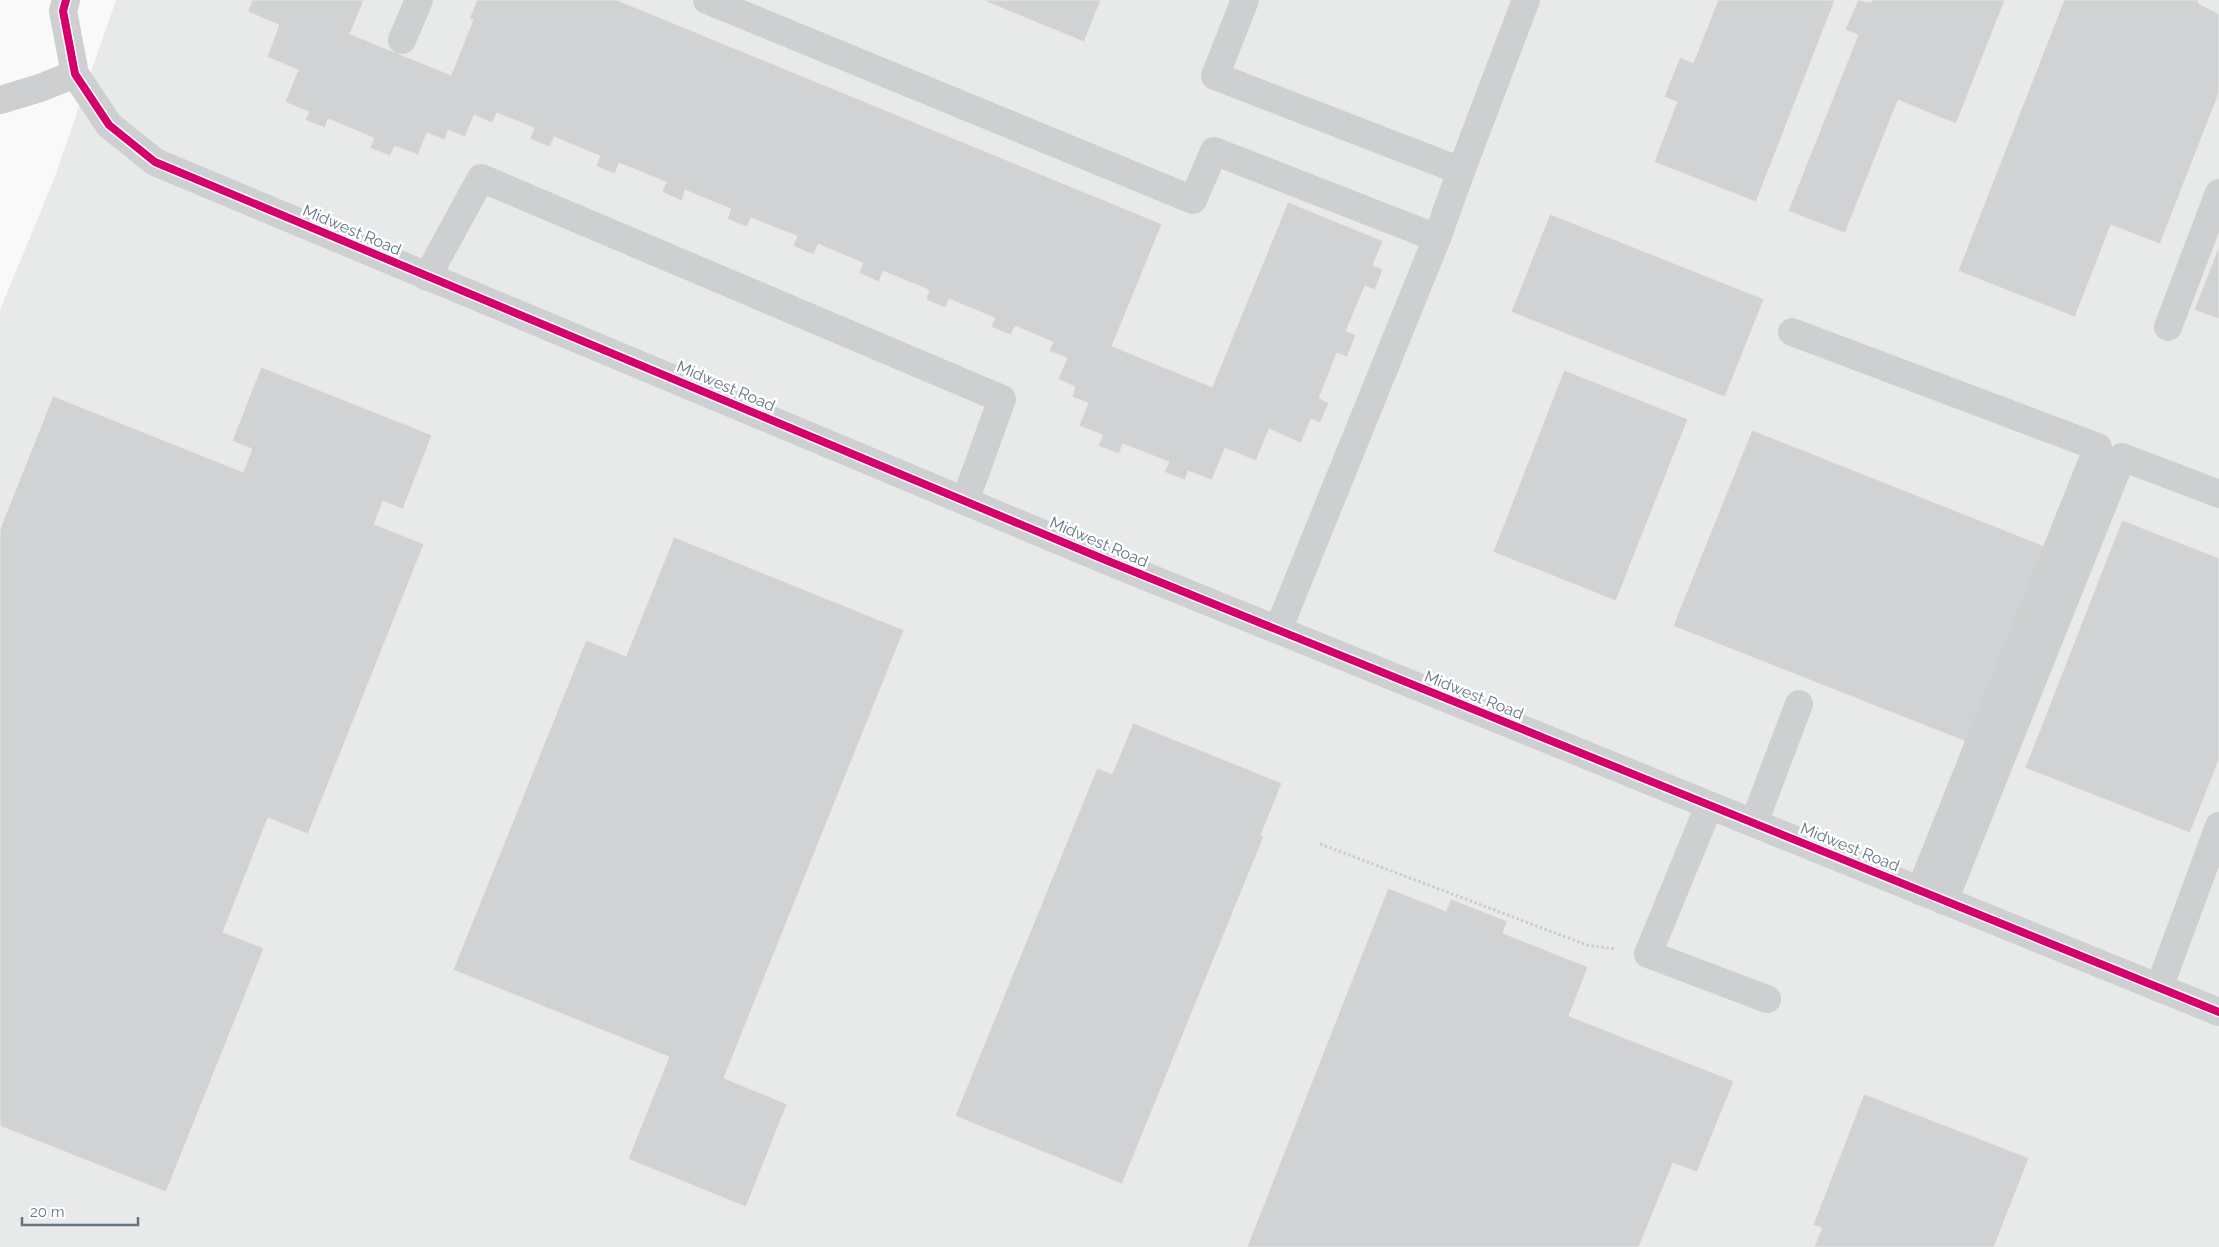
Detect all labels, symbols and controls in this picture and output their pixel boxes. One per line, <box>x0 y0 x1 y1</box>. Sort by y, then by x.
street label: Midwest Road <box>300 201 404 259</box>
street label: Midwest Road <box>674 357 778 415</box>
street label: Midwest Road <box>1047 513 1151 571</box>
street label: Midwest Road <box>1422 667 1526 724</box>
street label: Midwest Road <box>1798 819 1902 876</box>
scale bar <box>22 1194 139 1226</box>
text: 20 m <box>30 1203 65 1221</box>

